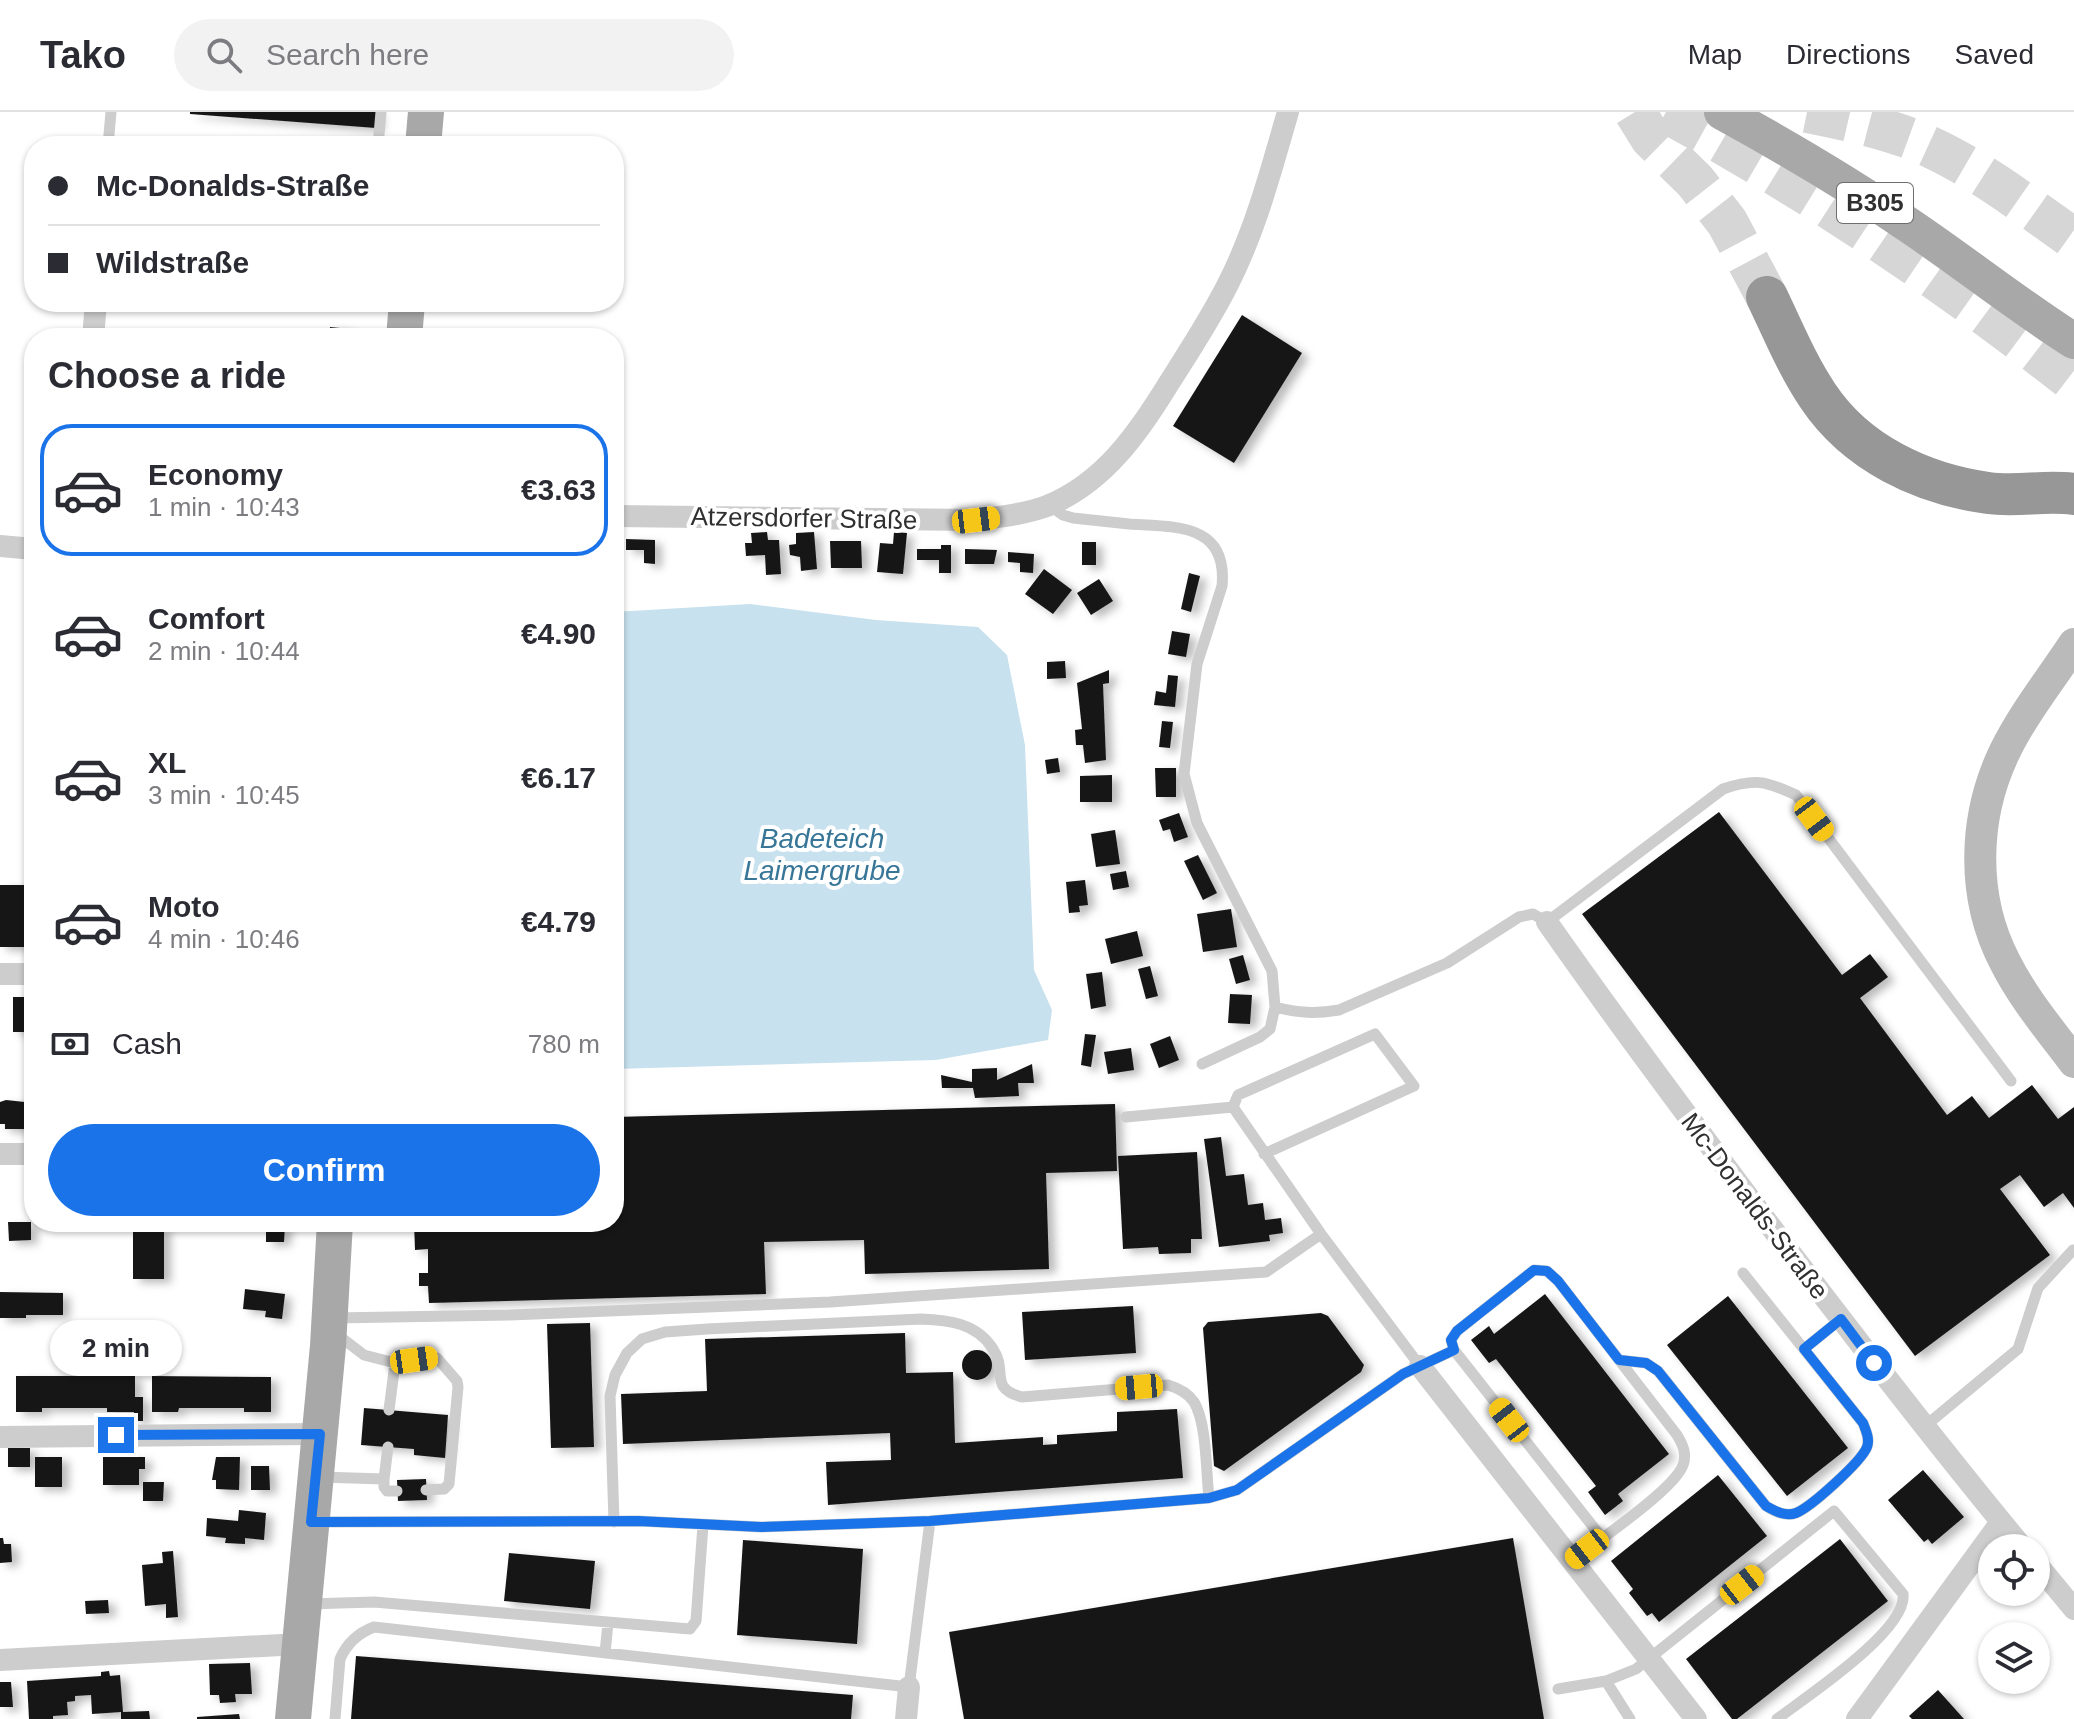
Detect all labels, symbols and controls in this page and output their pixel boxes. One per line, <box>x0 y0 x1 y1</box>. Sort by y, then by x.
search box <box>174 19 734 91</box>
icon: search <box>202 33 246 77</box>
text: Tako <box>40 34 126 76</box>
text: Search here <box>266 38 429 71</box>
text: Map <box>1688 39 1742 70</box>
text: Directions <box>1786 39 1911 70</box>
text: Saved <box>1955 39 2034 70</box>
text: Mc-Donalds-Straße <box>96 169 369 202</box>
road number: B305 <box>1837 183 1913 223</box>
text: Wildstraße <box>96 246 249 279</box>
text: Choose a ride <box>48 355 286 396</box>
icon: car <box>52 454 124 526</box>
text: Economy <box>148 458 283 491</box>
text: €3.63 <box>521 473 596 506</box>
text: 1 min · 10:43 <box>148 492 300 522</box>
street label: Atzersdorfer Straße <box>690 501 918 535</box>
car <box>951 505 1001 535</box>
icon: car <box>52 598 124 670</box>
text: Comfort <box>148 602 265 635</box>
text: €4.90 <box>521 617 596 650</box>
text: 2 min · 10:44 <box>148 636 300 666</box>
icon: car <box>52 742 124 814</box>
text: XL <box>148 746 186 779</box>
text: €6.17 <box>521 761 596 794</box>
text: 3 min · 10:45 <box>148 780 300 810</box>
car <box>1790 793 1838 845</box>
water label: Badeteich Laimergrube <box>743 823 901 886</box>
icon: car <box>52 886 124 958</box>
text: Moto <box>148 890 220 923</box>
text: €4.79 <box>521 905 596 938</box>
text: 4 min · 10:46 <box>148 924 300 954</box>
icon: cash <box>48 1022 92 1066</box>
text: Cash <box>112 1027 182 1060</box>
text: 780 m <box>528 1029 600 1059</box>
street label: Mc-Donalds-Straße <box>1675 1107 1835 1305</box>
button: Confirm <box>48 1124 600 1216</box>
callout: 2 min <box>50 1319 182 1375</box>
text: 2 min <box>82 1333 150 1363</box>
car <box>389 1345 439 1375</box>
route start <box>1856 1345 1892 1381</box>
car <box>1114 1373 1164 1401</box>
car <box>1485 1394 1533 1446</box>
route end <box>98 1417 134 1453</box>
car <box>1561 1525 1613 1573</box>
map controls <box>1978 1534 2050 1694</box>
button: locate <box>1978 1534 2050 1606</box>
car <box>1716 1561 1768 1609</box>
button: layers <box>1978 1622 2050 1694</box>

